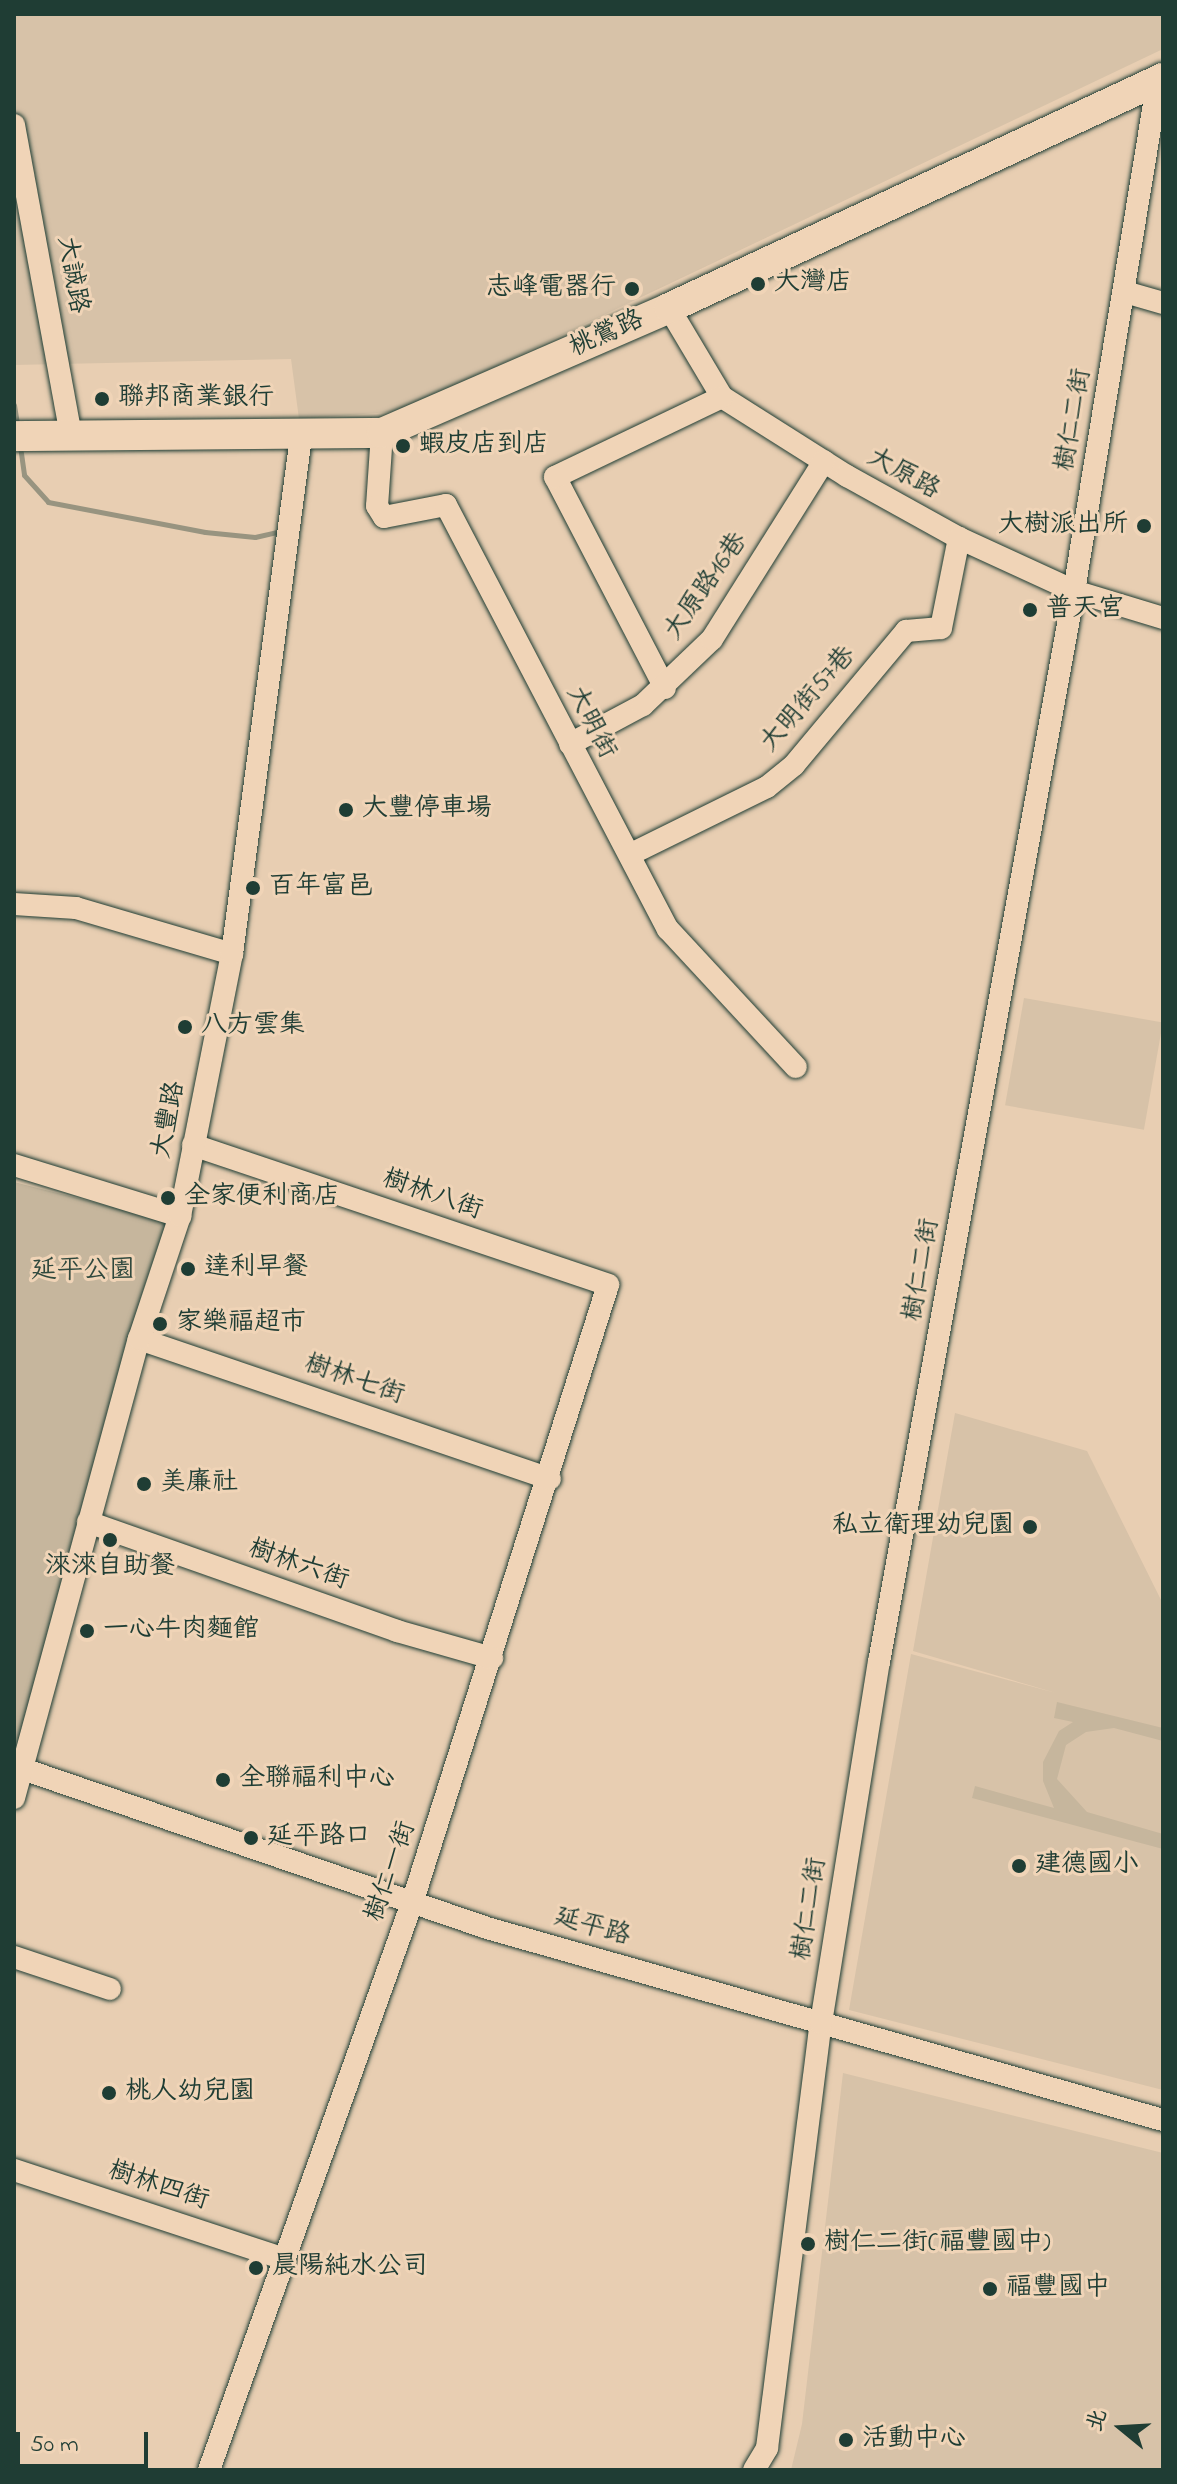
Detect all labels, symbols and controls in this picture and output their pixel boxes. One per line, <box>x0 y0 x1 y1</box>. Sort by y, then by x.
street label: 大誠路 <box>49 234 93 316</box>
place label: 大灣店 <box>774 268 852 300</box>
place label: 志峰電器行 <box>486 273 616 305</box>
marker: 大灣店 <box>749 275 767 293</box>
marker: 志峰電器行 <box>623 280 641 298</box>
street label: 桃鶯路 <box>565 305 649 365</box>
street label: 樹仁二街 <box>1051 366 1099 474</box>
place label: 聯邦商業銀行 <box>118 383 274 415</box>
marker: 聯邦商業銀行 <box>93 390 111 408</box>
place label: 蝦皮店到店 <box>419 430 549 462</box>
marker: 蝦皮店到店 <box>394 437 412 455</box>
street label: 大原路 <box>861 442 945 508</box>
place label: 大樹派出所 <box>998 510 1128 542</box>
marker: 大樹派出所 <box>1135 517 1153 535</box>
street label: 大原路16巷 <box>659 527 755 647</box>
place label: 普天宮 <box>1046 594 1124 626</box>
marker: 普天宮 <box>1021 601 1039 619</box>
street label: 大明街57巷 <box>755 641 863 759</box>
street label: 大明街 <box>558 681 622 765</box>
place label: 大豐停車場 <box>362 794 492 826</box>
marker: 大豐停車場 <box>337 801 355 819</box>
place label: 百年富邑 <box>269 872 373 904</box>
marker: 百年富邑 <box>244 879 262 897</box>
place label: 八方雲集 <box>201 1011 305 1043</box>
marker: 八方雲集 <box>176 1018 194 1036</box>
street label: 大豐路 <box>147 1079 193 1161</box>
street label: 樹林八街 <box>378 1164 486 1228</box>
place label: 全家便利商店 <box>184 1182 340 1214</box>
marker: 全家便利商店 <box>159 1189 177 1207</box>
street label: 樹仁二街 <box>899 1216 947 1324</box>
place label: 達利早餐 <box>204 1253 308 1285</box>
park label: 延平公園 <box>31 1256 135 1288</box>
marker: 達利早餐 <box>179 1260 197 1278</box>
place label: 家樂福超市 <box>176 1308 306 1340</box>
marker: 家樂福超市 <box>151 1315 169 1333</box>
street label: 樹林七街 <box>300 1349 408 1413</box>
place label: 美廉社 <box>160 1468 238 1500</box>
marker: 美廉社 <box>135 1475 153 1493</box>
place label: 私立衛理幼兒園 <box>832 1511 1014 1543</box>
marker: 私立衛理幼兒園 <box>1021 1518 1039 1536</box>
marker: 淶淶自助餐 <box>101 1531 119 1549</box>
street label: 樹林六街 <box>244 1534 352 1598</box>
place label: 淶淶自助餐 <box>45 1552 175 1584</box>
place label: 一心牛肉麵館 <box>103 1615 259 1647</box>
marker: 一心牛肉麵館 <box>78 1622 96 1640</box>
place label: 全聯福利中心 <box>239 1764 395 1796</box>
marker: 全聯福利中心 <box>214 1771 232 1789</box>
street label: 樹仁一街 <box>360 1818 424 1926</box>
place label: 延平路口 <box>267 1822 371 1854</box>
marker: 延平路口 <box>242 1829 260 1847</box>
place label: 建德國小 <box>1035 1850 1139 1882</box>
street label: 樹仁二街 <box>787 1855 835 1963</box>
marker: 建德國小 <box>1010 1857 1028 1875</box>
street label: 延平路 <box>550 1902 634 1954</box>
place label: 桃人幼兒園 <box>125 2077 255 2109</box>
marker: 桃人幼兒園 <box>100 2084 118 2102</box>
street label: 樹林四街 <box>104 2156 212 2218</box>
place label: 樹仁二街(福豐國中) <box>824 2228 1051 2260</box>
marker: 樹仁二街(福豐國中) <box>799 2235 817 2253</box>
place label: 晨陽純水公司 <box>272 2252 428 2284</box>
marker: 晨陽純水公司 <box>247 2259 265 2277</box>
place label: 福豐國中 <box>1006 2273 1110 2305</box>
marker: 福豐國中 <box>981 2280 999 2298</box>
north arrow <box>1081 2388 1161 2468</box>
text: 北 <box>1080 2405 1117 2436</box>
scale bar <box>20 2416 152 2466</box>
place label: 活動中心 <box>862 2424 966 2456</box>
text: 50 m <box>30 2428 79 2463</box>
marker: 活動中心 <box>837 2431 855 2449</box>

